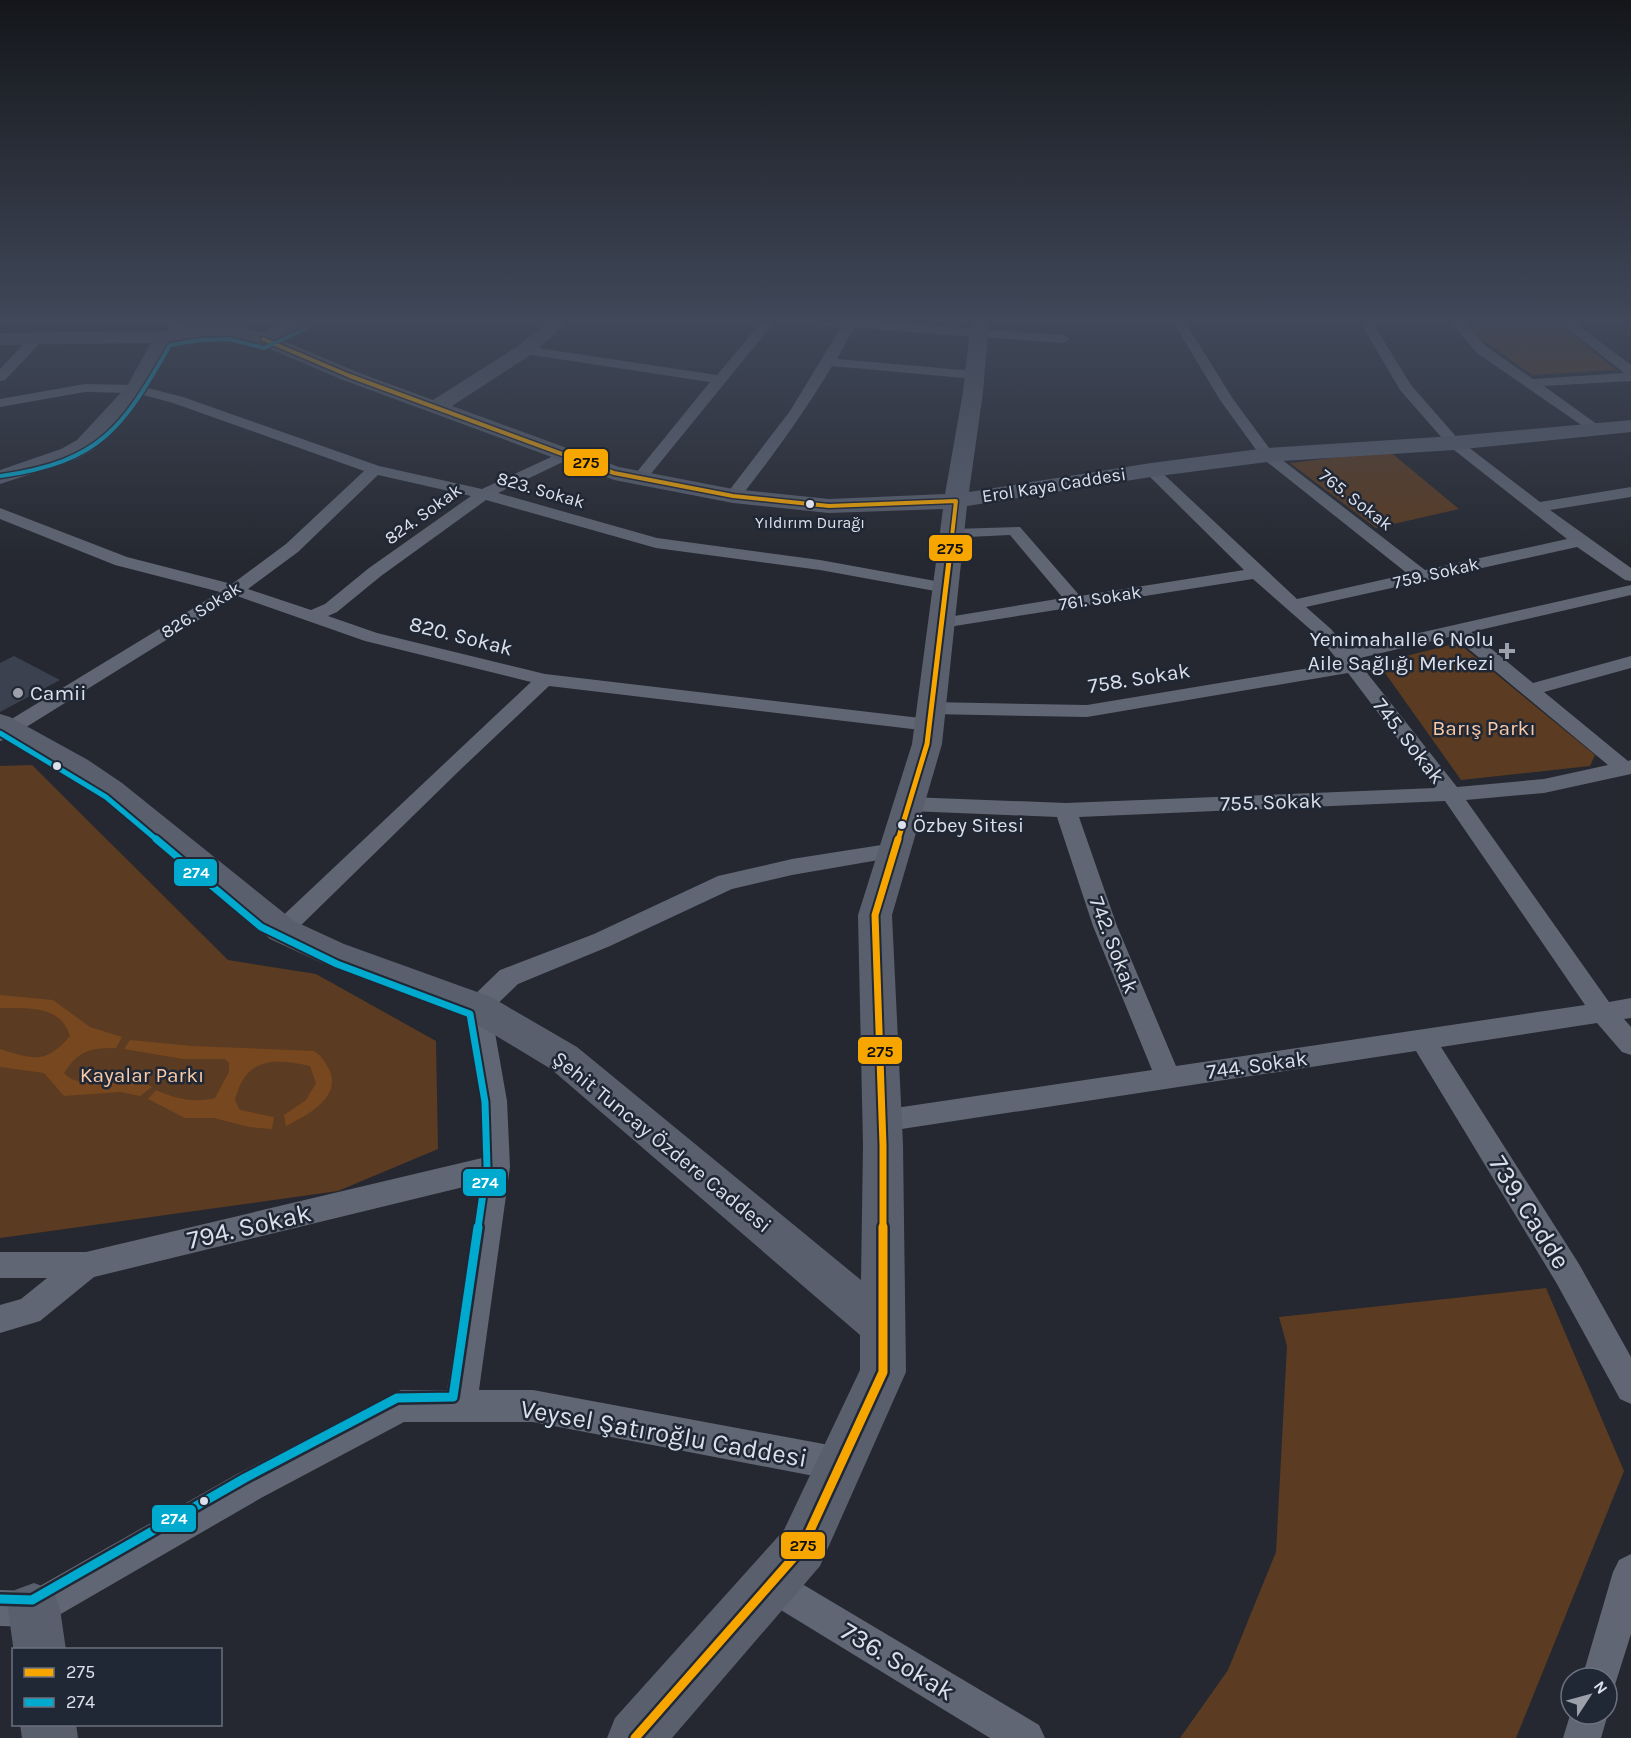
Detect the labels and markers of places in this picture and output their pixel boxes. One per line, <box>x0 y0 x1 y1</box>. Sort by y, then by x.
marker: Yıldırım Durağı <box>804 498 816 510</box>
place label: Yıldırım Durağı <box>755 513 865 532</box>
place label: Yenimahalle 6 Nolu Aile Sağlığı Merkezi <box>1308 627 1494 675</box>
marker: Yenimahalle 6 Nolu Aile Sağlığı Merkezi <box>1498 642 1516 660</box>
place label: Camii <box>30 681 87 705</box>
marker: Camii <box>11 686 25 700</box>
unlabelled marker <box>51 760 63 772</box>
place label: Özbey Sitesi <box>913 814 1024 837</box>
marker: Özbey Sitesi <box>896 819 908 831</box>
unlabelled marker <box>198 1495 210 1507</box>

